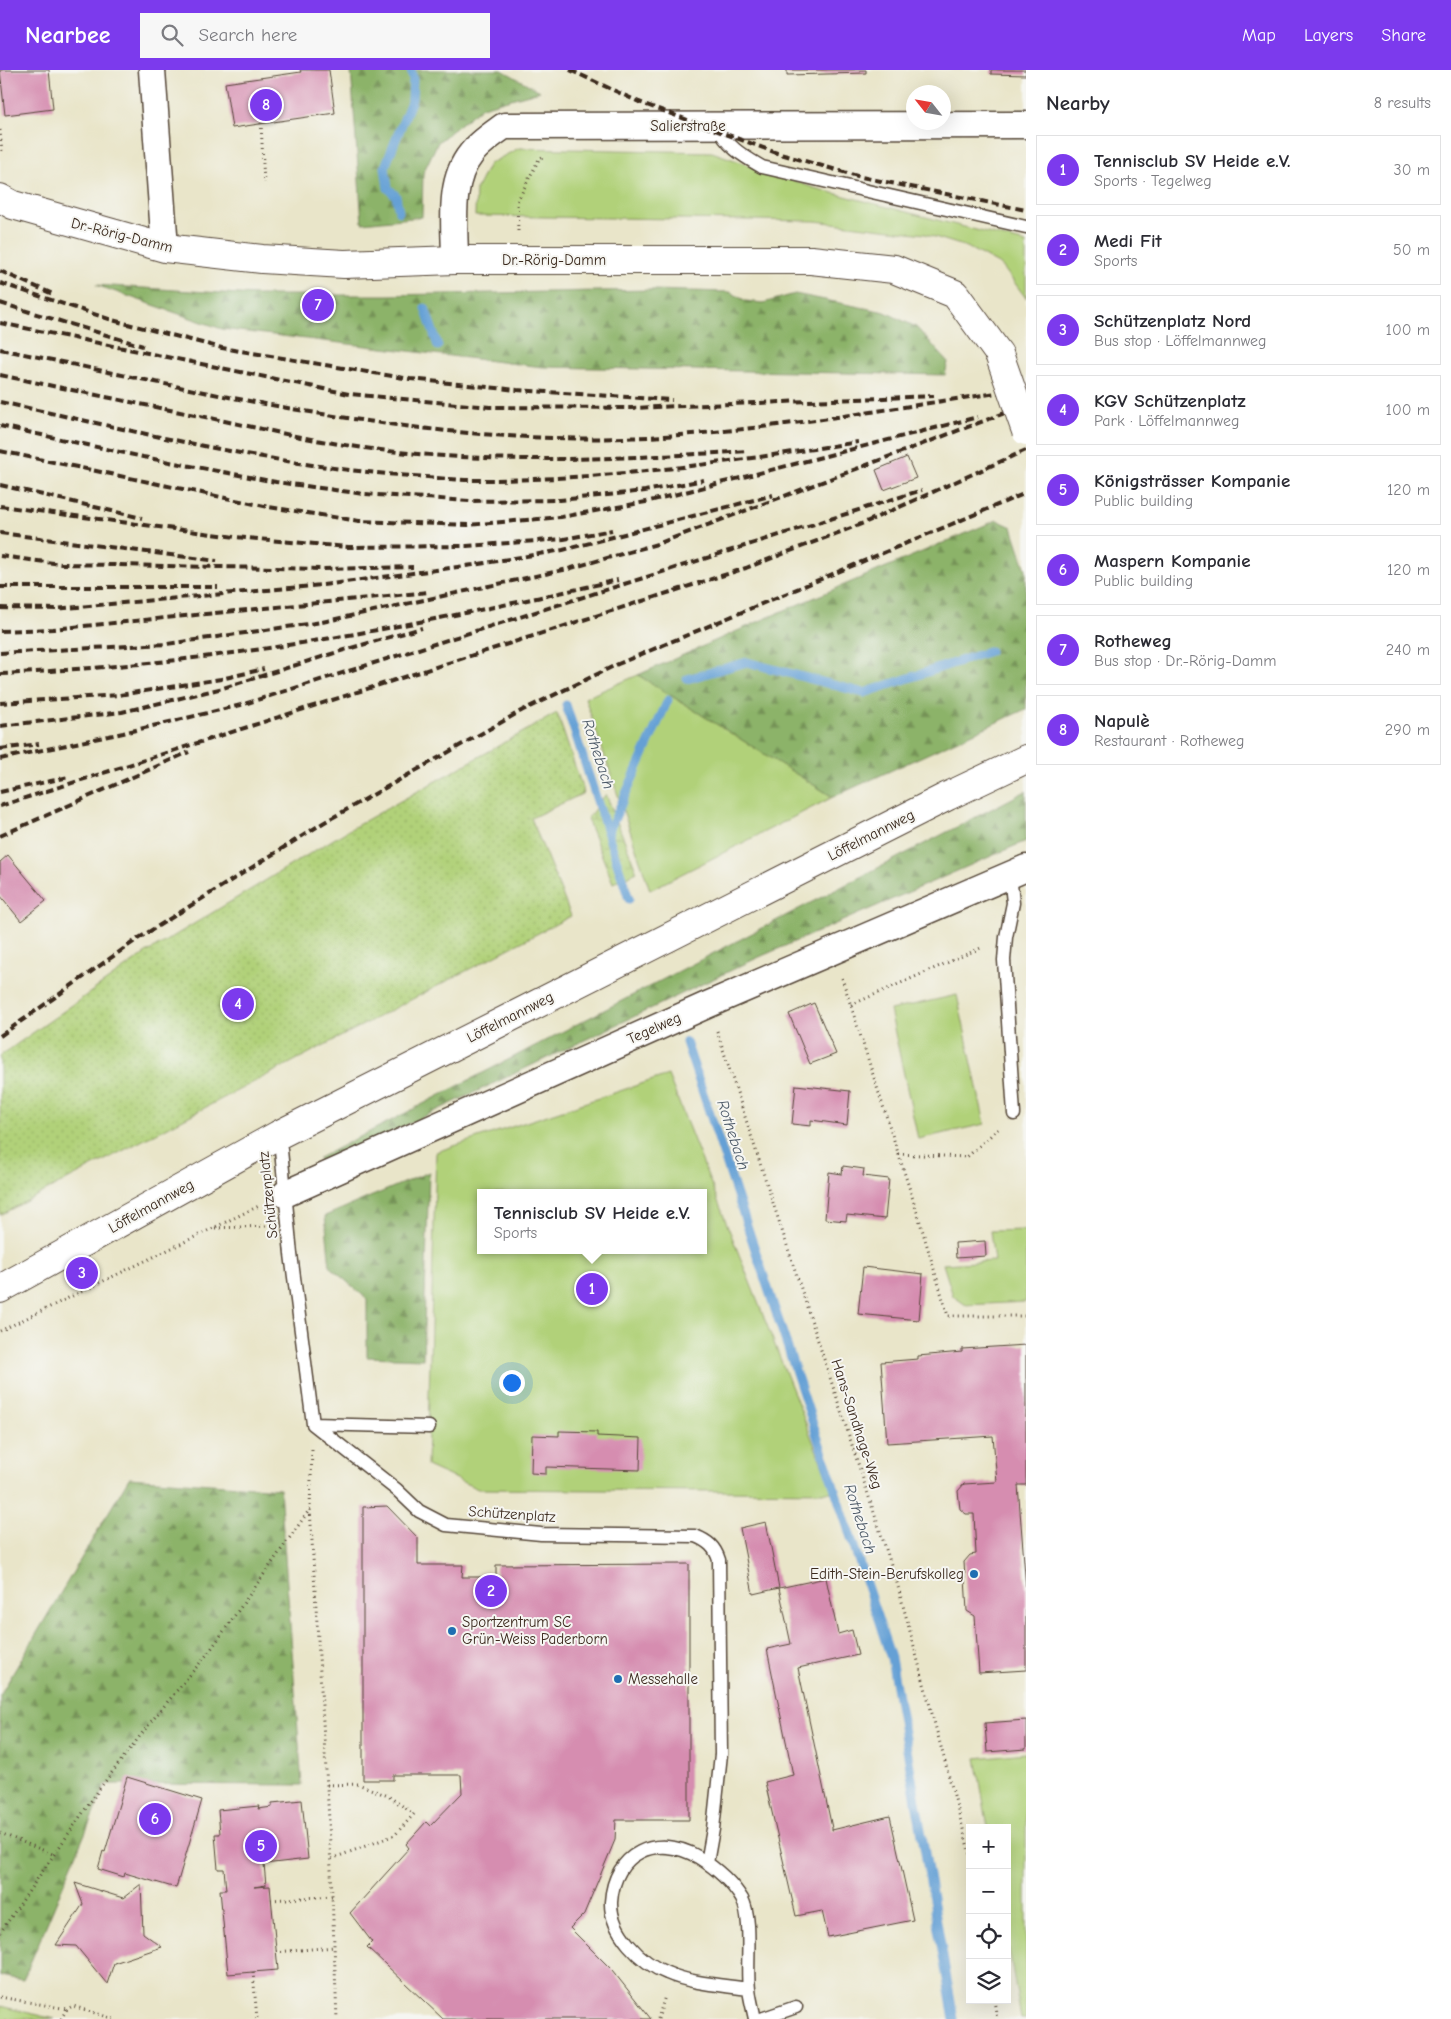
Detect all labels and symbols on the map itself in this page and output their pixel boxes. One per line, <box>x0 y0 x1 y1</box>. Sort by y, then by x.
north arrow <box>906 85 951 130</box>
pin: 8 <box>250 86 282 124</box>
street label: Salierstraße <box>650 117 726 135</box>
street label: Dr.-Rörig-Damm <box>69 214 175 256</box>
street label: Dr.-Rörig-Damm <box>502 251 606 269</box>
pin: 7 <box>302 286 334 324</box>
water label: Rothebach <box>578 717 618 791</box>
street label: Löffelmannweg <box>825 805 917 865</box>
pin: 4 <box>222 985 254 1023</box>
street label: Löffelmannweg <box>464 987 556 1047</box>
street label: Tegelweg <box>624 1008 684 1048</box>
water label: Rothebach <box>713 1098 753 1172</box>
street label: Schützenplatz <box>254 1150 282 1239</box>
street label: Löffelmannweg <box>105 1175 197 1237</box>
pin: 3 <box>66 1254 98 1292</box>
pin: 1 <box>576 1270 608 1308</box>
street label: Hans-Sandhage-Weg <box>827 1357 887 1491</box>
your location <box>499 1370 525 1396</box>
water label: Rothebach <box>840 1482 880 1556</box>
street label: Schützenplatz <box>468 1502 557 1526</box>
place label: Edith-Stein-Berufskolleg <box>810 1565 964 1583</box>
marker: Edith-Stein-Berufskolleg <box>968 1568 980 1580</box>
pin: 2 <box>475 1572 507 1610</box>
place label: Sportzentrum SC Grün-Weiss Paderborn <box>462 1613 608 1648</box>
marker: Sportzentrum SC Grün-Weiss Paderborn <box>446 1625 458 1637</box>
place label: Messehalle <box>628 1670 698 1688</box>
marker: Messehalle <box>612 1673 624 1685</box>
pin: 6 <box>139 1800 171 1838</box>
pin: 5 <box>245 1827 277 1865</box>

